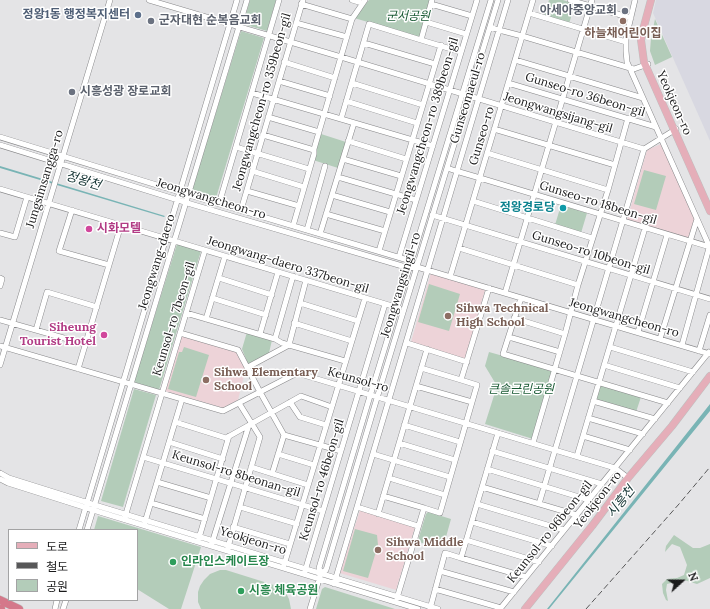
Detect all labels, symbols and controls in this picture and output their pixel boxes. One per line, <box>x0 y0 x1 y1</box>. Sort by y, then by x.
place label: 아세아중앙교회 <box>540 4 617 18</box>
marker: 아세아중앙교회 <box>620 6 630 16</box>
place label: 정왕1동 행정복지센터 <box>23 8 130 22</box>
marker: 정왕1동 행정복지센터 <box>133 10 143 20</box>
park label: 군서공원 <box>386 10 430 24</box>
street label: Jeongwangcheon-ro 359beon-gil <box>230 12 294 192</box>
place label: 군자대현 순복음교회 <box>159 14 262 28</box>
marker: 군자대현 순복음교회 <box>146 16 156 26</box>
marker: 하늘채어린이집 <box>618 16 628 26</box>
place label: 하늘채어린이집 <box>584 27 662 41</box>
street label: Jeongwangcheon-ro 389beon-gil <box>394 36 462 216</box>
street label: Gunseomaeul-ro <box>447 51 489 145</box>
street label: Yeokjeon-ro <box>653 69 695 137</box>
street label: Gunseo-ro 36beon-gil <box>523 70 647 120</box>
place label: 시흥성광 장로교회 <box>80 85 171 99</box>
marker: 시흥성광 장로교회 <box>67 87 77 97</box>
street label: Jeongwangsijang-gil <box>502 90 614 136</box>
street label: Gunseo-ro <box>466 105 498 167</box>
street label: Jungsimsangga-ro <box>23 128 67 230</box>
water label: 정왕천 <box>64 168 102 194</box>
street label: Jeongwangcheon-ro <box>155 175 267 223</box>
street label: Gunseo-ro 18beon-gil <box>538 178 658 228</box>
place label: 정왕경로당 <box>500 201 555 215</box>
marker: 정왕경로당 <box>558 203 568 213</box>
street label: Jeongwang-daero <box>136 212 178 312</box>
place label: 시화모텔 <box>97 222 141 236</box>
marker: 시화모텔 <box>84 224 94 234</box>
street label: Gunseo-ro 10beon-gil <box>530 228 652 278</box>
street label: Jeongwangsingil-ro <box>378 231 424 339</box>
street label: Jeongwang-daero 337beon-gil <box>205 234 371 296</box>
street label: Keunsol-ro 7beon-gil <box>150 260 198 378</box>
street label: Jeongwangcheon-ro <box>567 295 681 341</box>
place label: Sihwa Technical High School <box>456 302 549 330</box>
marker: Sihwa Technical High School <box>443 311 453 321</box>
place label: Siheung Tourist Hotel <box>20 321 96 349</box>
marker: Siheung Tourist Hotel <box>99 330 109 340</box>
street label: Keunsol-ro <box>326 364 390 396</box>
place label: Sihwa Elementary School <box>214 366 318 394</box>
marker: Sihwa Elementary School <box>201 375 211 385</box>
park label: 큰솔근린공원 <box>488 383 554 397</box>
street label: Keunsol-ro 46beon-gil <box>297 417 347 543</box>
street label: Keunsol-ro 8beonan-gil <box>170 448 302 500</box>
street label: Yeokjeon-ro <box>571 468 625 532</box>
street label: Keunsol-ro 96beon-gil <box>504 478 596 586</box>
water label: 시흥천 <box>604 483 638 521</box>
street label: Yeokjeon-ro <box>218 524 288 558</box>
legend <box>8 529 138 601</box>
place label: Sihwa Middle School <box>386 536 463 564</box>
text: 도로 <box>46 539 68 554</box>
marker: Sihwa Middle School <box>373 545 383 555</box>
place label: 인라인스케이트장 <box>181 555 269 569</box>
marker: 인라인스케이트장 <box>168 557 178 567</box>
text: 철도 <box>46 559 68 574</box>
north arrow <box>662 561 702 601</box>
text: N <box>685 570 701 583</box>
text: 공원 <box>46 579 68 594</box>
place label: 시흥 체육공원 <box>249 584 318 598</box>
marker: 시흥 체육공원 <box>236 586 246 596</box>

